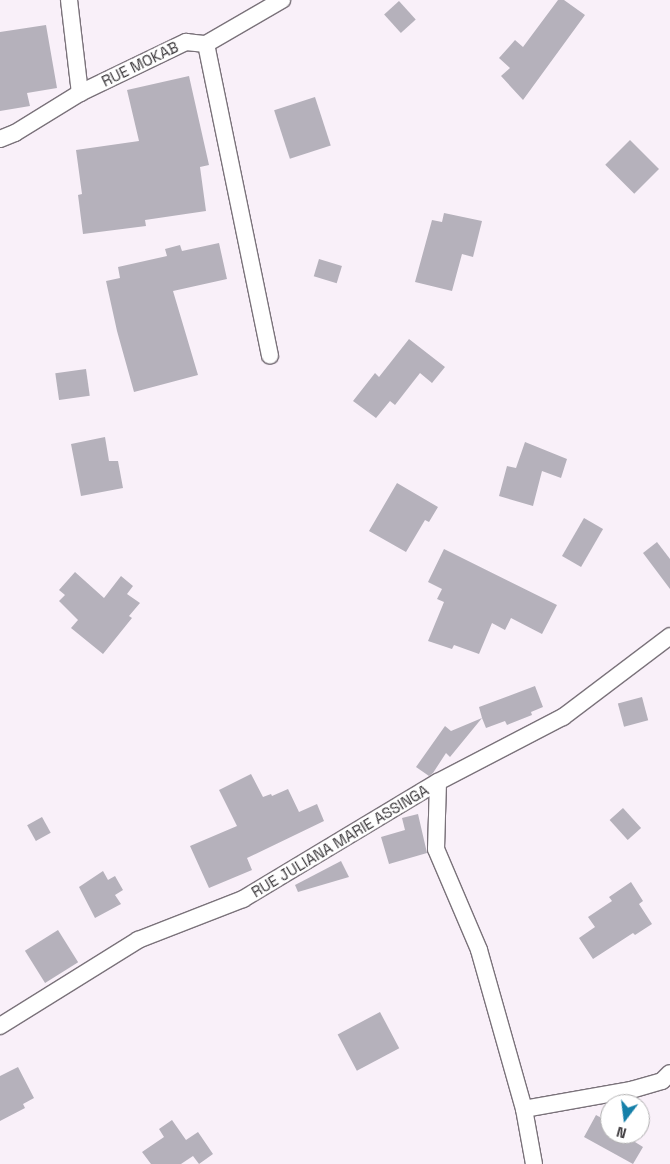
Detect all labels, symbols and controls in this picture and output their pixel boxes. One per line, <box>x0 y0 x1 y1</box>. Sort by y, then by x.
street label: RUE MOKAB <box>99 38 181 90</box>
street label: RUE JULIANA MARIE ASSINGA <box>248 781 432 901</box>
north arrow <box>600 1094 650 1144</box>
text: N <box>615 1123 628 1142</box>

